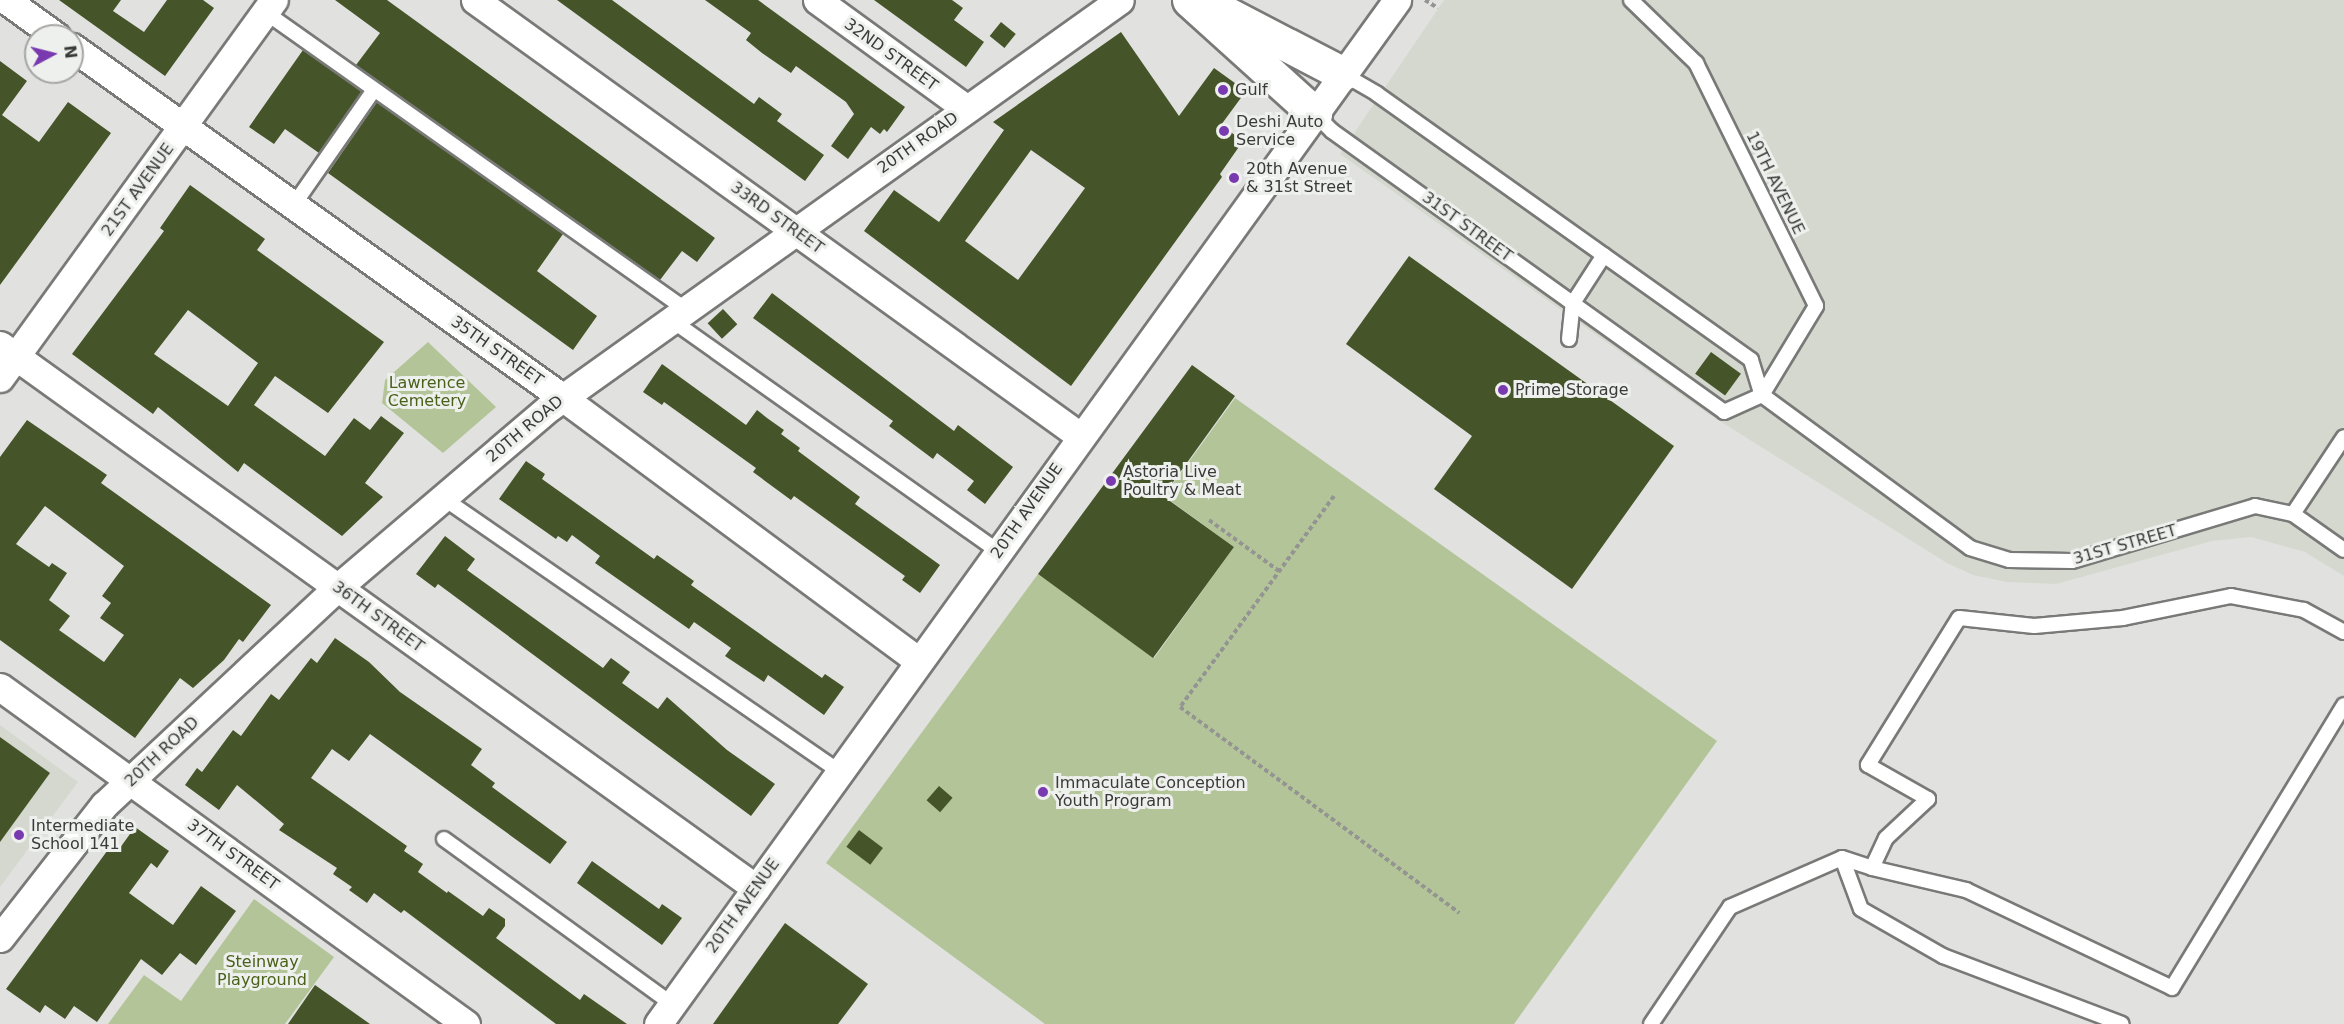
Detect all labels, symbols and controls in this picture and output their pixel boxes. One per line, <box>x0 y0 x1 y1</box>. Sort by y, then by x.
street label: 32ND STREET <box>841 15 941 95</box>
north arrow <box>24 24 84 84</box>
text: N <box>60 44 81 60</box>
place label: Gulf <box>1235 80 1268 100</box>
marker: Gulf <box>1216 83 1230 97</box>
street label: 20TH ROAD <box>874 108 962 178</box>
place label: Deshi Auto Service <box>1236 112 1323 150</box>
marker: Deshi Auto Service <box>1217 124 1231 138</box>
street label: 19TH AVENUE <box>1742 128 1808 238</box>
street label: 21ST AVENUE <box>98 140 178 240</box>
place label: 20th Avenue & 31st Street <box>1246 159 1352 197</box>
marker: 20th Avenue & 31st Street <box>1227 171 1241 185</box>
street label: 33RD STREET <box>727 178 827 258</box>
street label: 31ST STREET <box>1418 188 1516 266</box>
street label: 35TH STREET <box>447 312 547 390</box>
park label: Lawrence Cemetery <box>388 373 466 411</box>
place label: Prime Storage <box>1515 380 1629 400</box>
marker: Prime Storage <box>1496 383 1510 397</box>
street label: 20TH ROAD <box>483 391 567 467</box>
street label: 20TH AVENUE <box>987 460 1067 562</box>
place label: Astoria Live Poultry & Meat <box>1123 462 1241 500</box>
marker: Astoria Live Poultry & Meat <box>1104 474 1118 488</box>
street label: 31ST STREET <box>2071 521 2179 569</box>
street label: 36TH STREET <box>329 577 427 657</box>
street label: 20TH ROAD <box>121 713 203 791</box>
place label: Immaculate Conception Youth Program <box>1055 773 1246 811</box>
marker: Immaculate Conception Youth Program <box>1036 785 1050 799</box>
street label: 37TH STREET <box>184 815 282 895</box>
place label: Intermediate School 141 <box>31 816 134 854</box>
marker: Intermediate School 141 <box>12 828 26 842</box>
street label: 20TH AVENUE <box>702 855 784 957</box>
park label: Steinway Playground <box>217 952 307 990</box>

